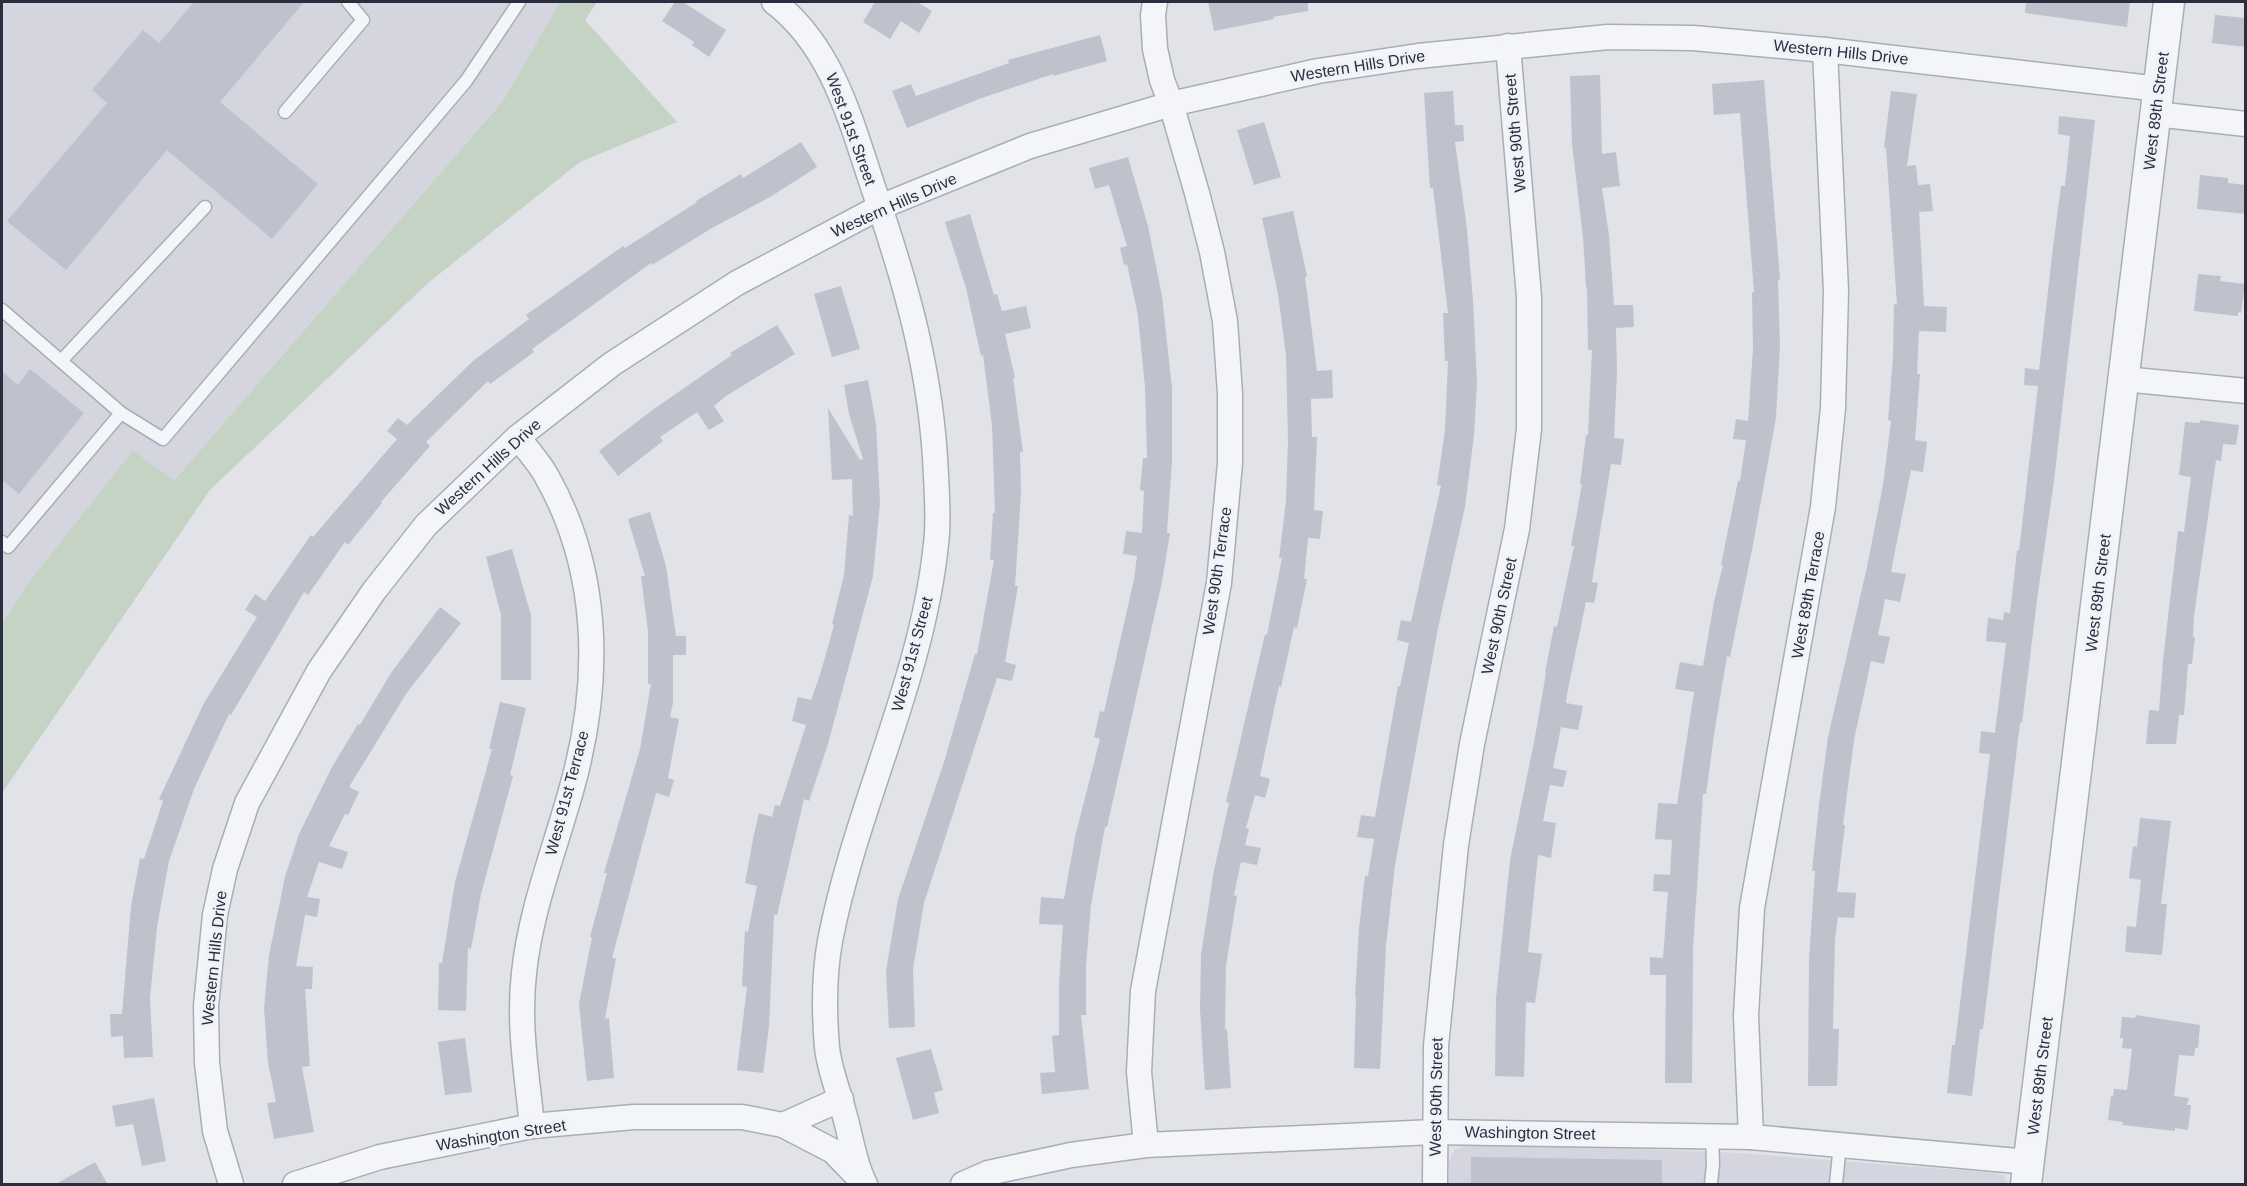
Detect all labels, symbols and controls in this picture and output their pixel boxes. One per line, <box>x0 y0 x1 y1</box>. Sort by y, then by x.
street label: Western Hills Drive <box>1773 36 1909 68</box>
street label: Western Hills Drive <box>1290 47 1426 85</box>
street label: West 89th Street <box>2140 50 2172 171</box>
street label: West 91st Street <box>823 71 879 188</box>
street label: West 90th Street <box>1501 72 1529 193</box>
street label: Western Hills Drive <box>829 170 960 240</box>
street label: Western Hills Drive <box>432 415 544 519</box>
street label: West 90th Terrace <box>1200 506 1234 636</box>
street label: West 89th Terrace <box>1788 530 1828 660</box>
street label: West 89th Street <box>2082 532 2114 653</box>
street label: West 90th Street <box>1478 556 1520 676</box>
street label: West 91st Street <box>889 594 936 713</box>
street label: West 91st Terrace <box>542 729 592 857</box>
street label: Western Hills Drive <box>198 890 230 1026</box>
street label: West 89th Street <box>2024 1015 2056 1136</box>
street label: West 90th Street <box>1426 1037 1446 1157</box>
street label: Washington Street <box>435 1116 568 1154</box>
street label: Washington Street <box>1464 1123 1596 1143</box>

